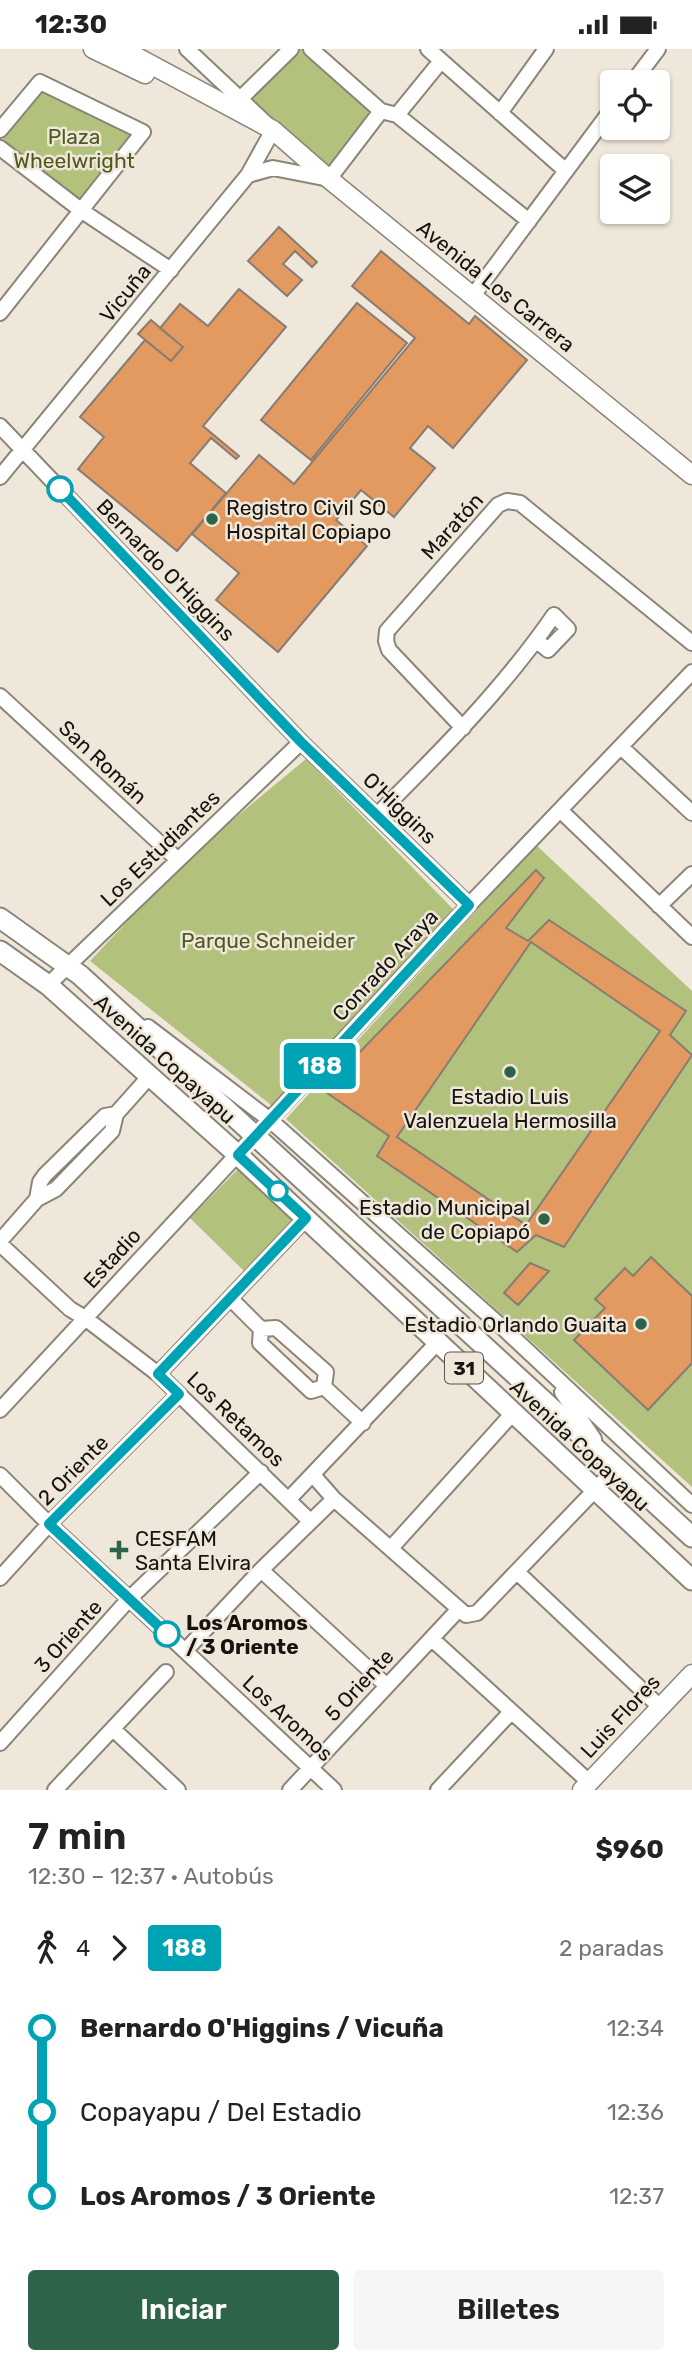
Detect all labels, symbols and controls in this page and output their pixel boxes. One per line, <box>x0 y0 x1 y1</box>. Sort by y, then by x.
text: 12:30 <box>35 9 107 40</box>
map controls <box>600 70 670 224</box>
button: locate <box>600 70 670 140</box>
park label: Plaza Wheelwright <box>13 124 135 173</box>
button: layers <box>600 154 670 224</box>
street label: Avenida Los Carrera <box>412 215 580 357</box>
street label: Vicuña <box>94 259 156 327</box>
unlabelled marker <box>47 476 73 502</box>
street label: Maratón <box>416 488 488 564</box>
street label: Bernardo O'Higgins <box>92 494 240 646</box>
place label: Registro Civil SO Hospital Copiapo <box>226 495 391 544</box>
marker: Registro Civil SO Hospital Copiapo <box>204 511 220 527</box>
street label: San Román <box>54 715 152 809</box>
street label: O'Higgins <box>358 767 442 849</box>
street label: Los Estudiantes <box>95 785 225 911</box>
street label: Conrado Araya <box>327 904 443 1026</box>
park label: Parque Schneider <box>181 928 355 953</box>
street label: Avenida Copayapu <box>89 989 241 1129</box>
line badge: 188 <box>280 1043 360 1089</box>
text: 188 <box>298 1052 342 1080</box>
marker: Estadio Luis Valenzuela Hermosilla <box>502 1064 518 1080</box>
place label: Estadio Luis Valenzuela Hermosilla <box>403 1084 617 1133</box>
unlabelled marker <box>268 1181 288 1201</box>
place label: Estadio Municipal de Copiapó <box>359 1195 530 1244</box>
marker: Estadio Municipal de Copiapó <box>536 1211 552 1227</box>
street label: Estadio <box>78 1223 146 1293</box>
place label: Estadio Orlando Guaita <box>404 1312 627 1337</box>
marker: Estadio Orlando Guaita <box>633 1316 649 1332</box>
road number: 31 <box>445 1352 483 1383</box>
street label: Los Retamos <box>182 1366 290 1472</box>
street label: Avenida Copayapu <box>505 1374 655 1516</box>
street label: 2 Oriente <box>33 1430 113 1510</box>
place label: CESFAM Santa Elvira <box>135 1526 251 1575</box>
marker: CESFAM Santa Elvira <box>109 1540 129 1560</box>
street label: 3 Oriente <box>29 1594 107 1678</box>
place label: Los Aromos / 3 Oriente <box>186 1610 308 1659</box>
marker: Los Aromos / 3 Oriente <box>154 1621 180 1647</box>
street label: 5 Oriente <box>319 1644 399 1726</box>
street label: Luis Flores <box>575 1669 665 1763</box>
street label: Los Aromos <box>238 1670 338 1766</box>
text: 7 min <box>28 1813 127 1859</box>
text: $960 <box>595 1834 664 1865</box>
text: 12:30 – 12:37 · Autobús <box>28 1862 274 1890</box>
icon: walk <box>28 1929 66 1967</box>
icon: forward <box>100 1929 138 1967</box>
text: 4 <box>76 1934 90 1962</box>
text: 188 <box>162 1934 207 1962</box>
text: 2 paradas <box>559 1934 664 1962</box>
text: Bernardo O'Higgins / Vicuña <box>80 2013 444 2044</box>
text: 12:34 <box>607 2014 664 2042</box>
text: Copayapu / Del Estadio <box>80 2097 362 2128</box>
text: 12:36 <box>607 2098 664 2126</box>
text: Los Aromos / 3 Oriente <box>80 2181 376 2212</box>
text: 12:37 <box>609 2182 664 2210</box>
button: Iniciar <box>28 2270 339 2350</box>
button: Billetes <box>353 2270 664 2350</box>

